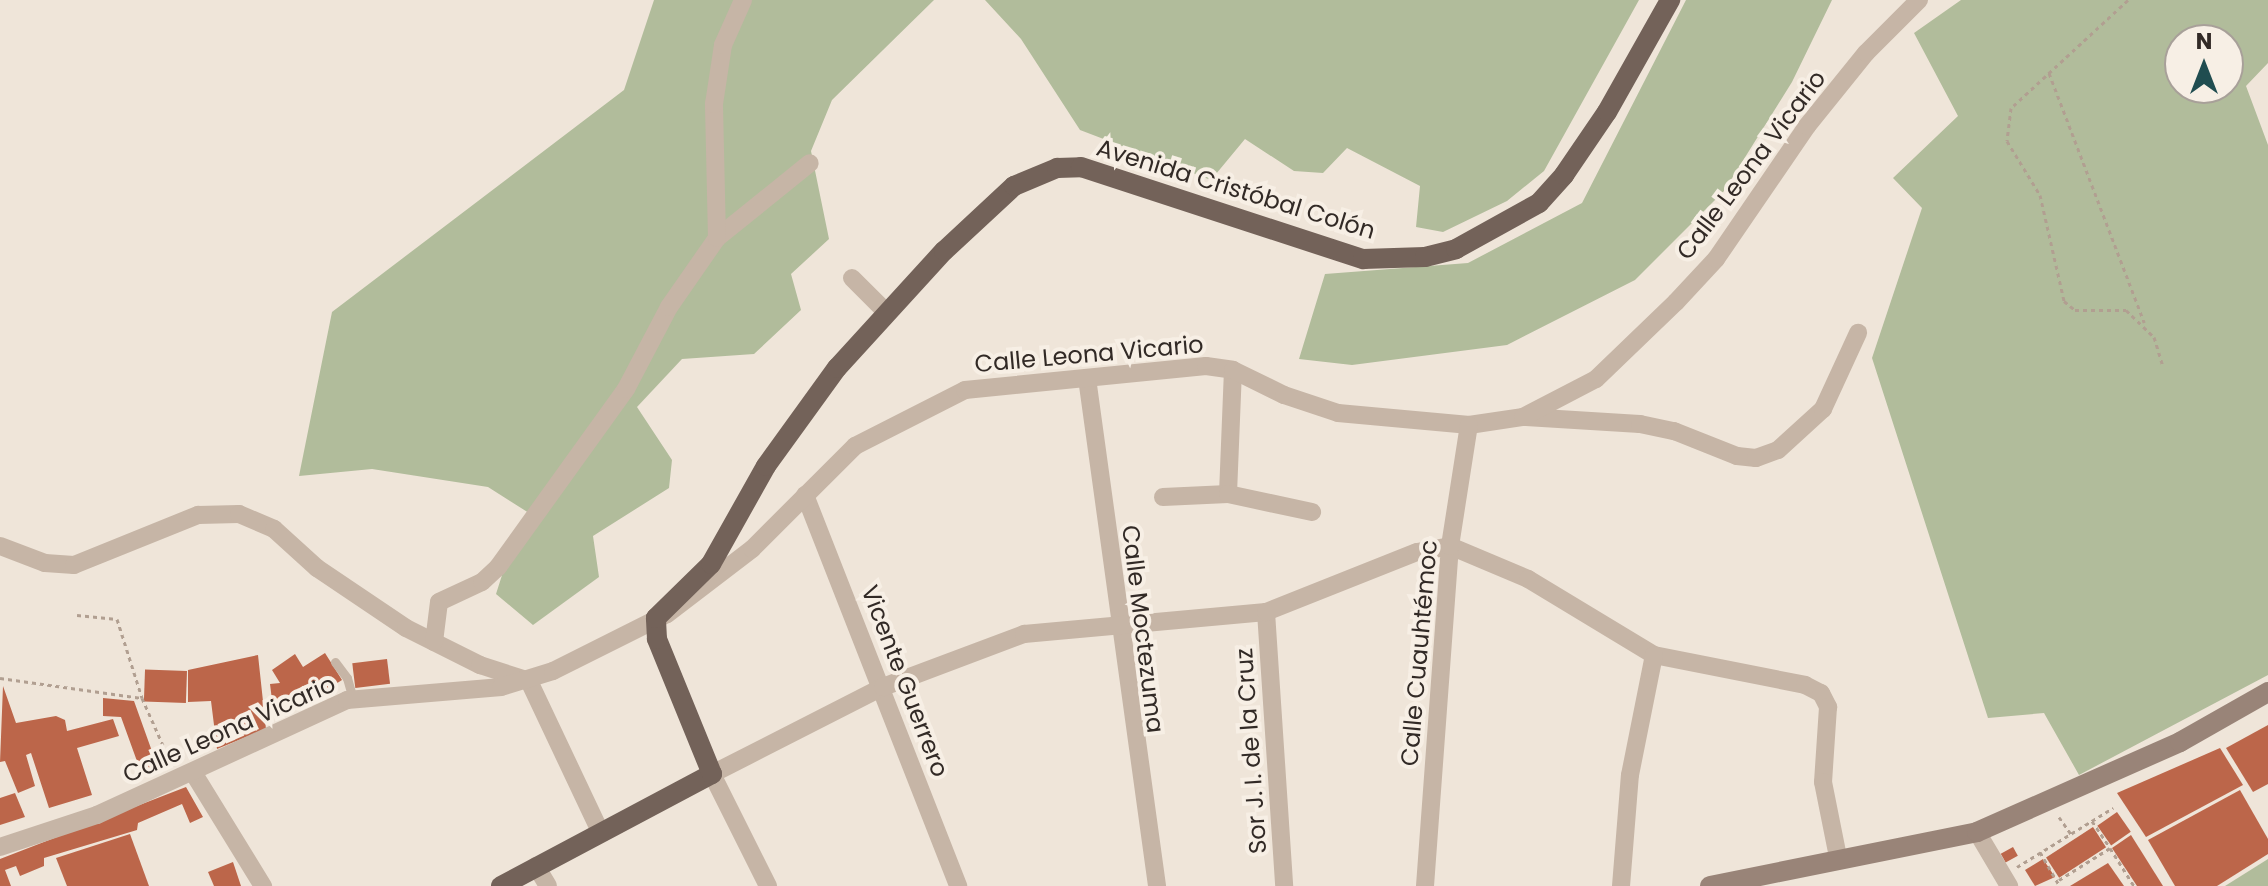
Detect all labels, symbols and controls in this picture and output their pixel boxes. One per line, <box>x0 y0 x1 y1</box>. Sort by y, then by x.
north arrow <box>2164 24 2244 104</box>
text: N <box>2196 26 2212 57</box>
street label: Calle Leona Vicario <box>1670 65 1832 265</box>
street label: Avenida Cristóbal Colón <box>1093 133 1379 245</box>
street label: Calle Leona Vicario <box>973 330 1205 378</box>
street label: Calle Moctezuma <box>1116 523 1170 735</box>
street label: Calle Cuauhtémoc <box>1395 539 1443 767</box>
street label: Vicente Guerrero <box>855 581 955 781</box>
street label: Sor J. I. de la Cruz <box>1229 647 1273 855</box>
street label: Calle Leona Vicario <box>118 669 340 789</box>

